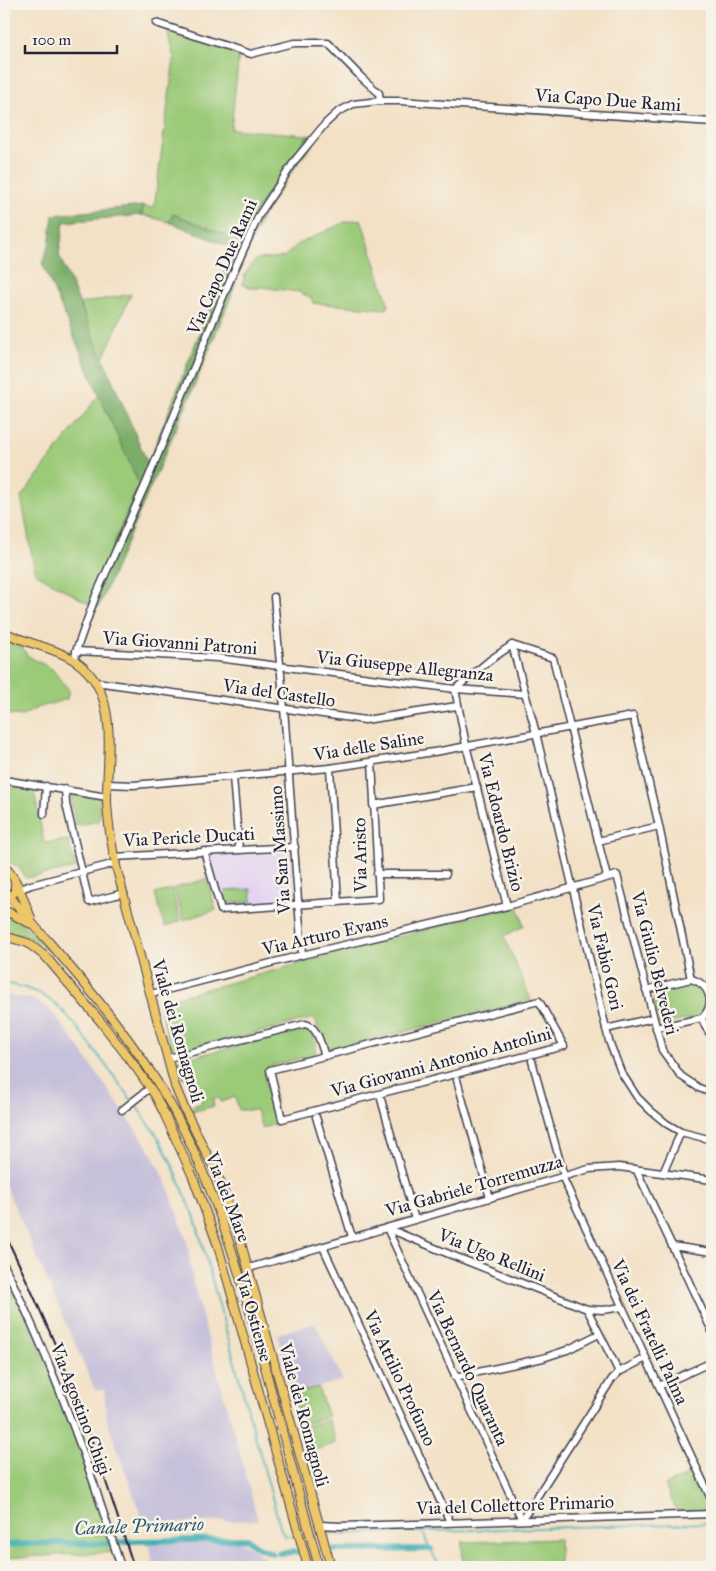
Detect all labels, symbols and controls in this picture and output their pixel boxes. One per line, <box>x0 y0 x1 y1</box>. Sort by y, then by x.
scale bar <box>25 22 118 54</box>
text: 100 m <box>32 31 72 49</box>
street label: Via Capo Due Rami <box>533 84 682 116</box>
street label: Via Capo Due Rami <box>182 196 262 339</box>
street label: Via Giovanni Patroni <box>101 627 258 659</box>
street label: Via Giuseppe Allegranza <box>314 646 495 687</box>
street label: Via del Castello <box>220 674 337 712</box>
street label: Via delle Saline <box>311 726 426 766</box>
street label: Via Edoardo Brizio <box>473 749 529 894</box>
street label: Via San Massimo <box>265 785 296 916</box>
street label: Via Aristo <box>348 817 372 894</box>
street label: Via Pericle Ducati <box>122 823 256 851</box>
street label: Via Giulio Belvederi <box>626 888 684 1037</box>
street label: Via Fabio Gori <box>582 901 628 1012</box>
street label: Via Arturo Evans <box>259 910 390 960</box>
street label: Viale dei Romagnoli <box>146 956 209 1106</box>
street label: Via Giovanni Antonio Antolini <box>327 1022 554 1102</box>
street label: Via del Mare <box>200 1148 255 1245</box>
street label: Via Gabriele Torremuzza <box>382 1150 566 1222</box>
street label: Via Ugo Rellini <box>434 1223 549 1287</box>
street label: Via dei Fratelli Palma <box>606 1255 693 1408</box>
street label: Via Ostiense <box>231 1269 277 1364</box>
street label: Via Bernardo Quaranta <box>422 1286 514 1450</box>
street label: Via Attilio Profumo <box>358 1306 441 1449</box>
street label: Via Agostino Chigi <box>44 1339 116 1479</box>
street label: Viale dei Romagnoli <box>273 1340 334 1490</box>
street label: Via del Collettore Primario <box>415 1491 614 1519</box>
water label: Canale Primario <box>74 1512 204 1540</box>

